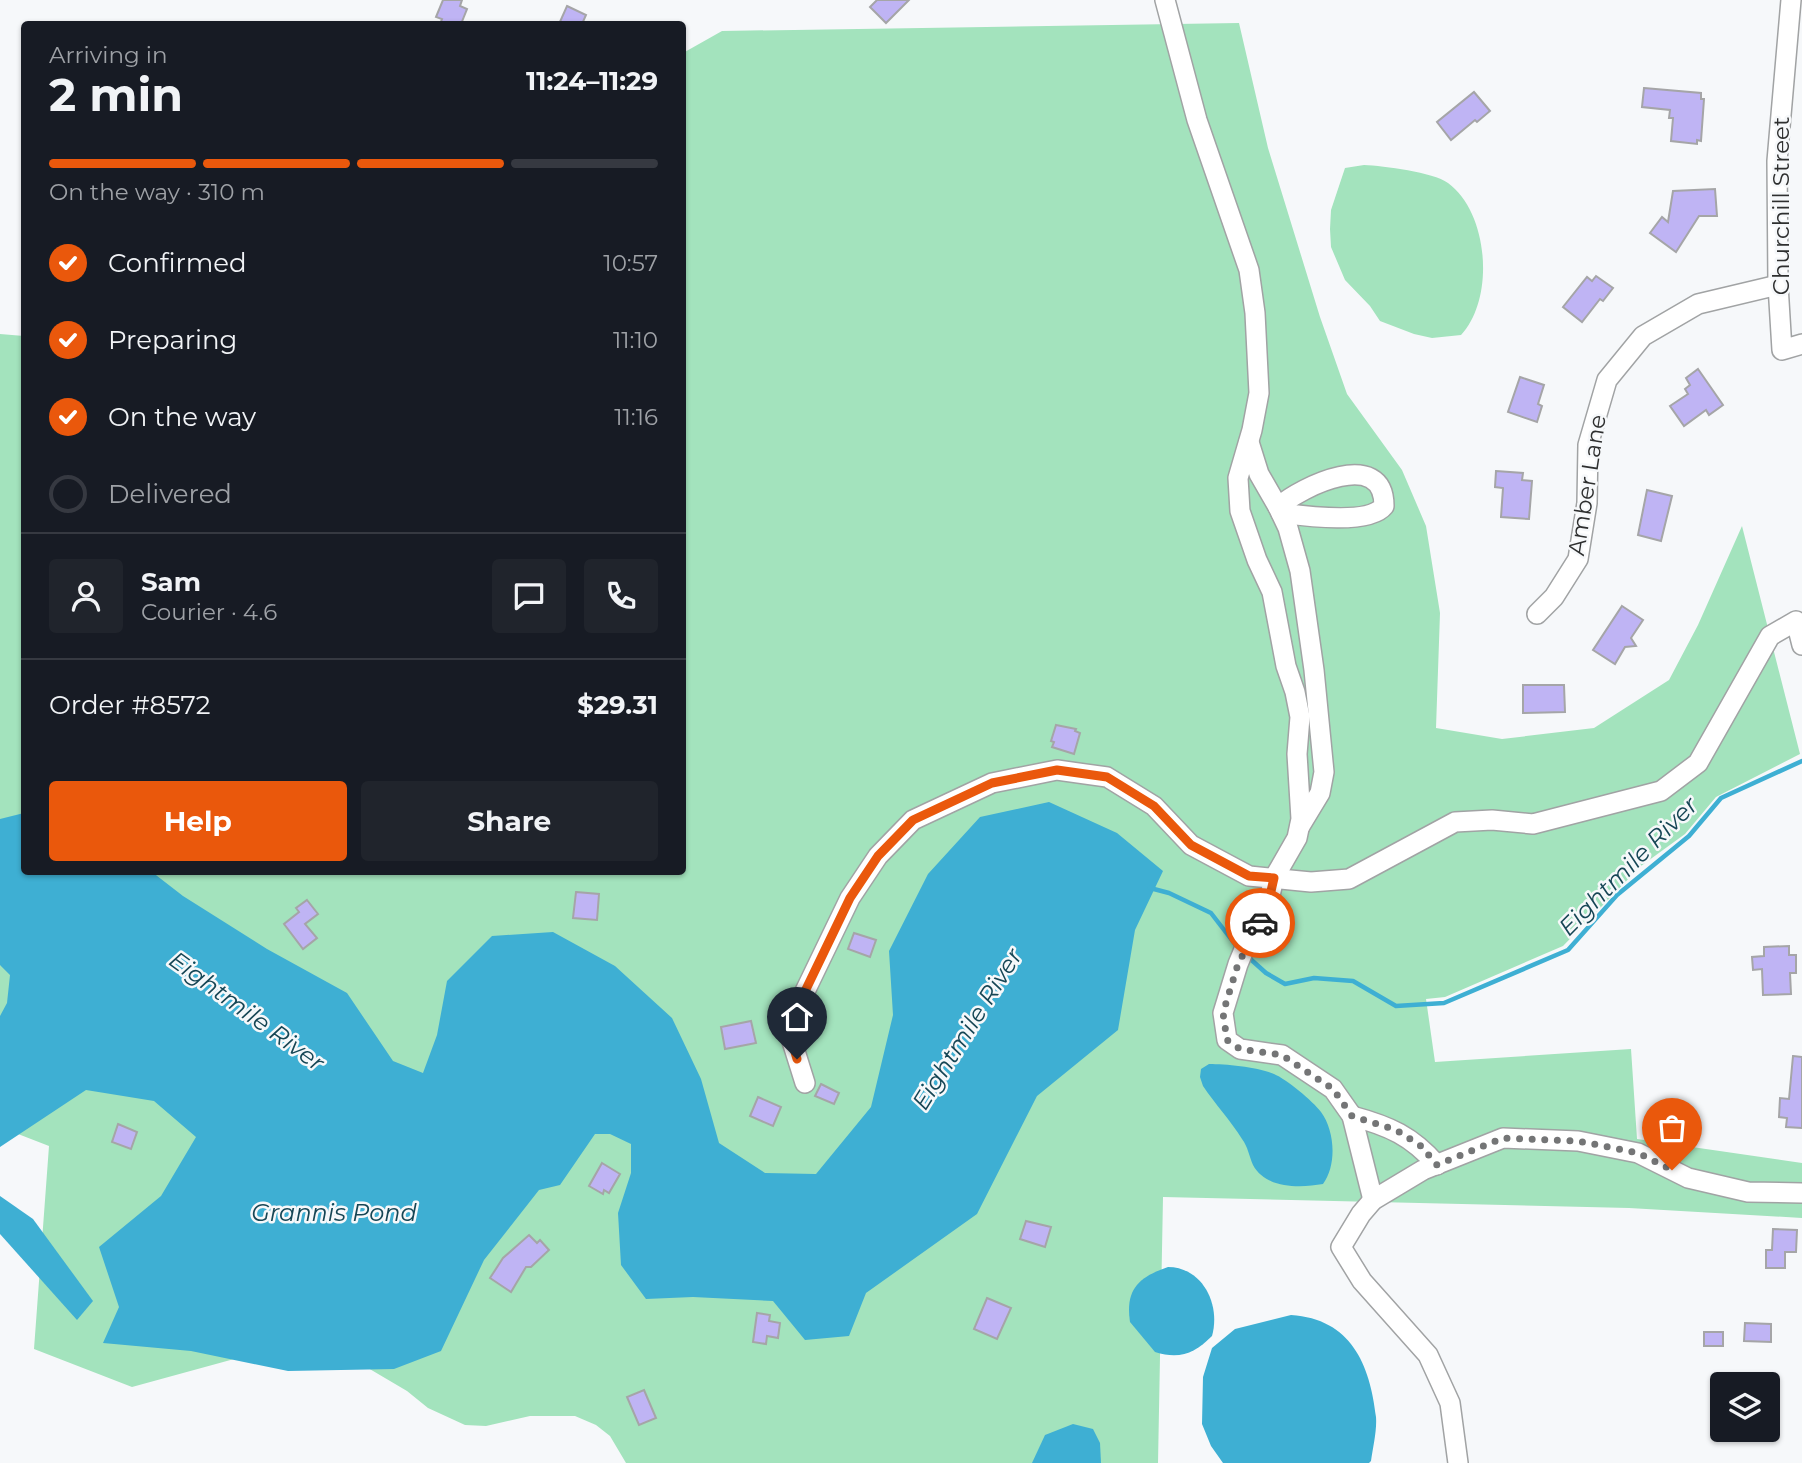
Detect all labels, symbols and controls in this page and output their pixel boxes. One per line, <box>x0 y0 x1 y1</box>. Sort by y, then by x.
text: Arriving in <box>49 41 168 69</box>
text: 11:24–11:29 <box>526 65 658 97</box>
text: 2 min <box>49 66 183 123</box>
street label: Churchill Street <box>1767 117 1795 295</box>
text: On the way · 310 m <box>49 178 265 206</box>
icon: check <box>49 244 87 282</box>
text: Confirmed <box>108 247 247 279</box>
text: 10:57 <box>603 249 658 277</box>
icon: check <box>49 321 87 359</box>
text: Preparing <box>108 324 237 356</box>
text: 11:10 <box>613 326 658 354</box>
icon: check <box>49 398 87 436</box>
text: On the way <box>108 401 256 433</box>
text: 11:16 <box>614 403 658 431</box>
street label: Amber Lane <box>1562 413 1612 557</box>
text: Delivered <box>108 478 232 510</box>
button: person <box>49 559 123 633</box>
button: chat <box>492 559 566 633</box>
button: phone <box>584 559 658 633</box>
text: Sam <box>141 566 201 598</box>
text: Courier · 4.6 <box>141 598 277 626</box>
text: Order #8572 <box>49 689 211 721</box>
text: $29.31 <box>577 689 658 721</box>
button: Help <box>49 781 347 861</box>
button: Share <box>361 781 658 861</box>
water label: Eightmile River <box>1552 789 1705 942</box>
courier <box>1225 888 1295 958</box>
icon: car <box>1241 904 1279 942</box>
water label: Eightmile River <box>906 942 1029 1115</box>
water label: Eightmile River <box>164 945 331 1078</box>
pin <box>767 987 827 1059</box>
icon: home <box>778 998 816 1036</box>
pin <box>1642 1098 1702 1170</box>
icon: bag <box>1653 1109 1691 1147</box>
water label: Grannis Pond <box>251 1198 417 1227</box>
map controls <box>1710 1372 1780 1442</box>
button: layers <box>1710 1372 1780 1442</box>

